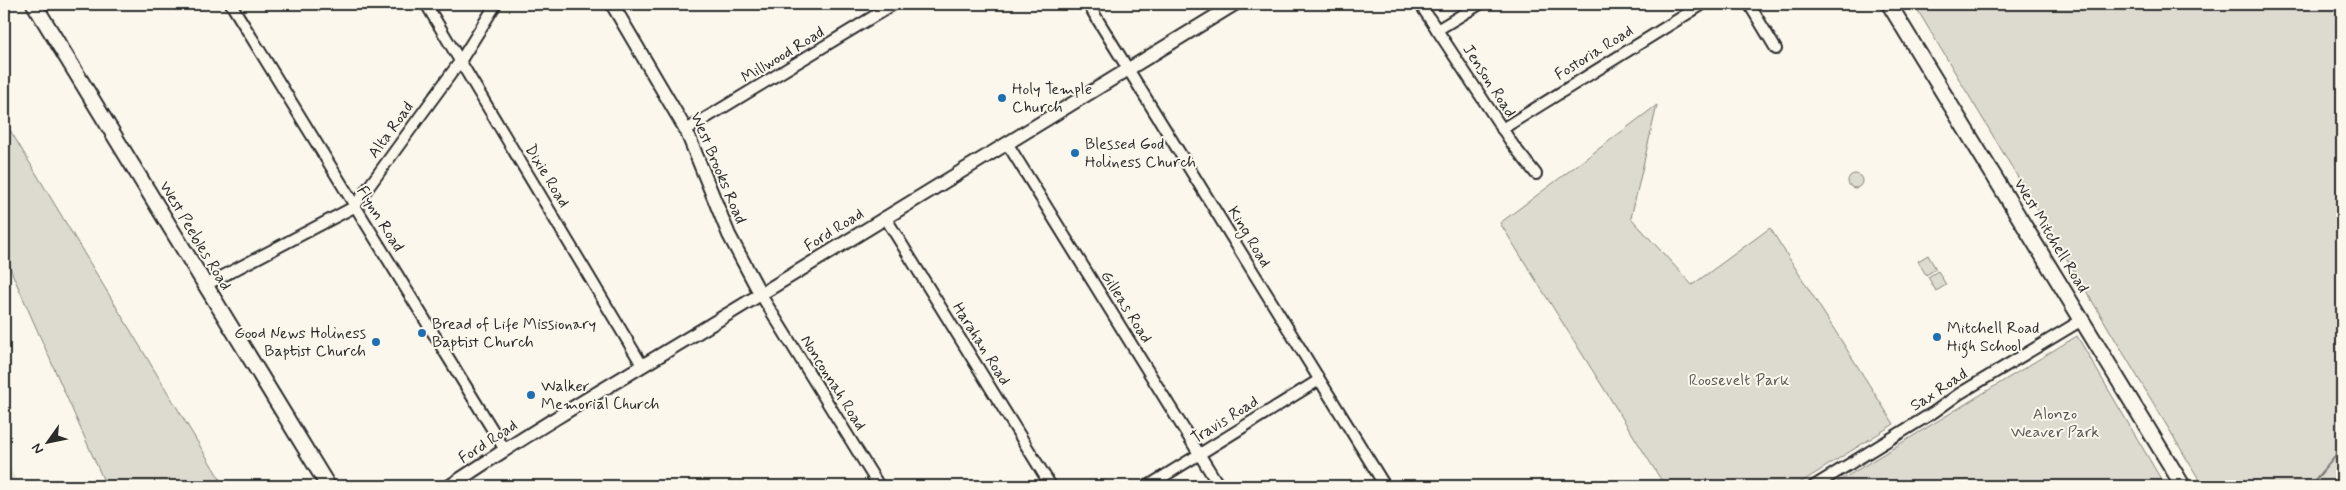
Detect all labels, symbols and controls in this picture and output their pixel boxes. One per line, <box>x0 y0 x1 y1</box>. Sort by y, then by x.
street label: Fostoria Road <box>1551 21 1637 85</box>
street label: Millwood Road <box>738 22 828 88</box>
street label: Jenson Road <box>1457 40 1521 122</box>
place label: Holy Temple Church <box>1012 79 1092 118</box>
marker: Holy Temple Church <box>996 92 1008 104</box>
street label: Alta Road <box>363 98 419 162</box>
street label: West Brooks Road <box>685 109 751 227</box>
place label: Blessed God Holiness Church <box>1085 134 1196 173</box>
street label: Dixie Road <box>520 140 574 212</box>
marker: Blessed God Holiness Church <box>1069 147 1081 159</box>
street label: West Mitchell Road <box>2009 175 2093 297</box>
street label: West Peebles Road <box>154 177 236 295</box>
street label: Flynn Road <box>351 182 409 256</box>
street label: King Road <box>1222 202 1276 272</box>
street label: Ford Road <box>800 204 868 256</box>
street label: Gilleas Road <box>1095 267 1157 347</box>
street label: Harahan Road <box>947 299 1015 389</box>
place label: Bread of Life Missionary Baptist Church <box>432 314 596 353</box>
place label: Mitchell Road High School <box>1947 318 2039 358</box>
place label: Good News Holiness Baptist Church <box>234 323 366 362</box>
marker: Bread of Life Missionary Baptist Church <box>416 327 428 339</box>
street label: Nonconnah Road <box>795 331 871 435</box>
marker: Mitchell Road High School <box>1931 331 1943 343</box>
marker: Good News Holiness Baptist Church <box>370 336 382 348</box>
street label: Sax Road <box>1906 364 1972 416</box>
park label: Roosevelt Park <box>1689 370 1789 391</box>
place label: Walker Memorial Church <box>541 376 660 415</box>
marker: Walker Memorial Church <box>525 389 537 401</box>
street label: Travis Road <box>1187 391 1263 449</box>
park label: Alonzo Weaver Park <box>2011 404 2099 443</box>
street label: Ford Road <box>454 415 522 469</box>
north arrow <box>22 418 72 468</box>
text: N <box>28 440 48 457</box>

